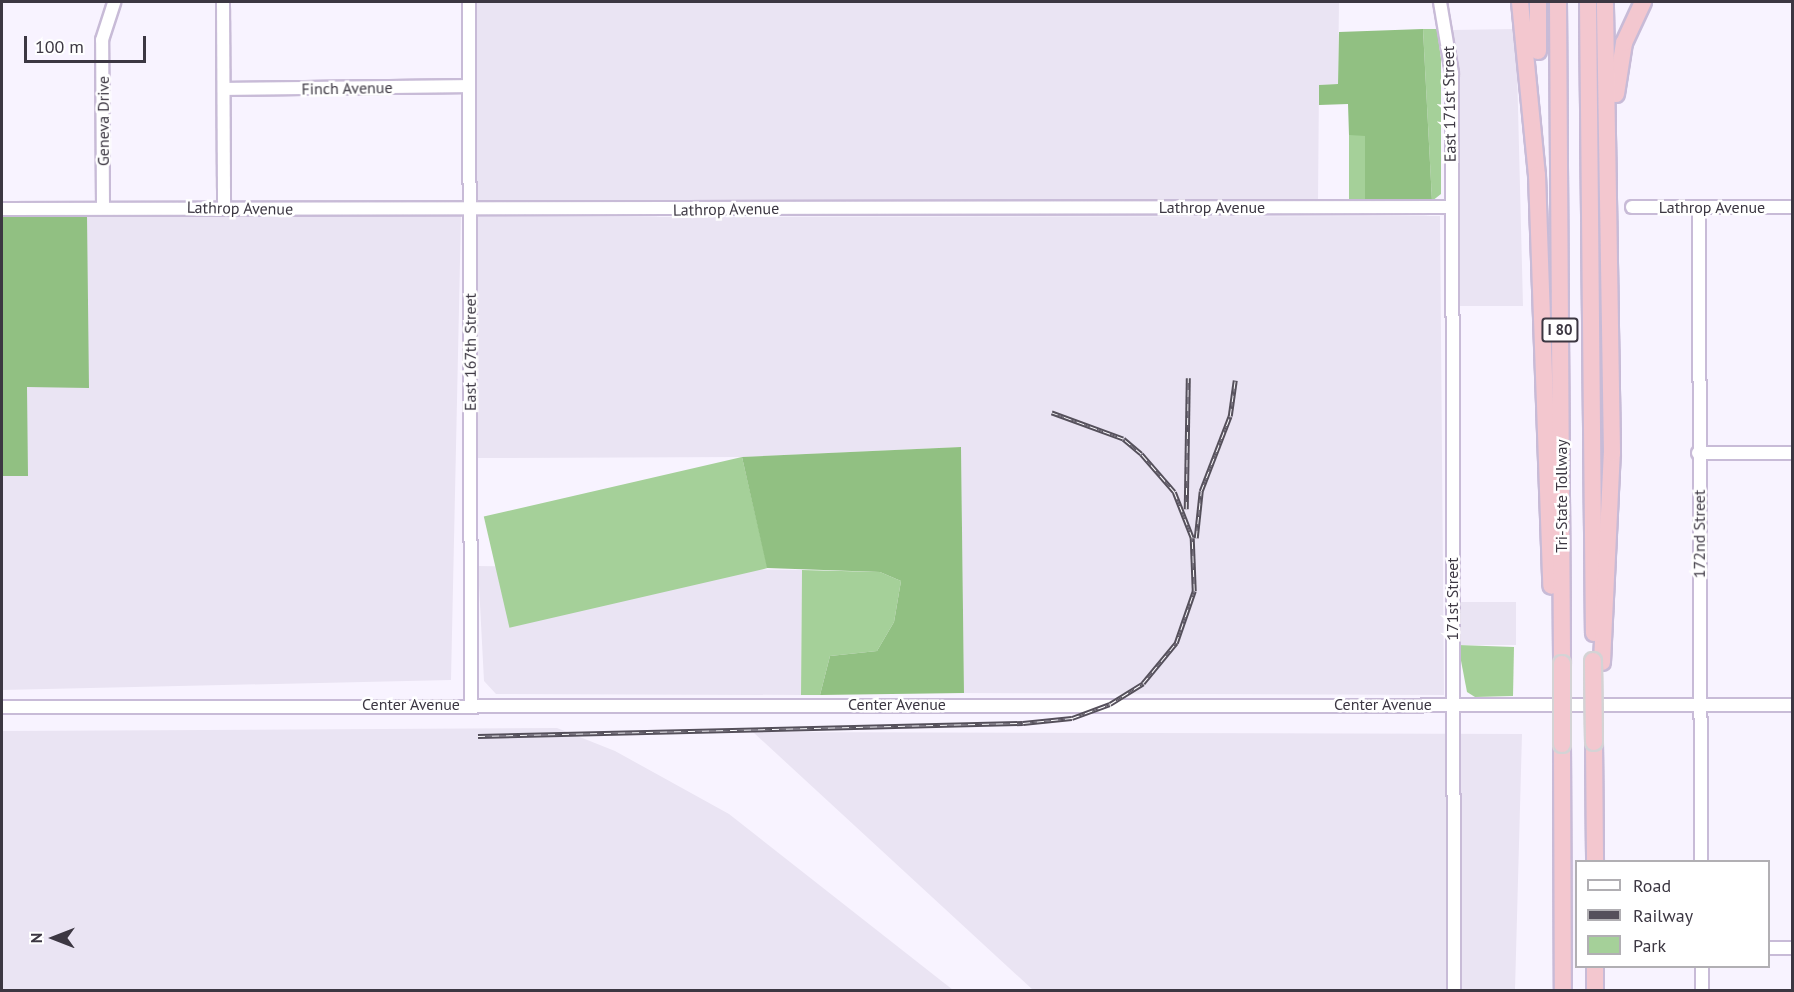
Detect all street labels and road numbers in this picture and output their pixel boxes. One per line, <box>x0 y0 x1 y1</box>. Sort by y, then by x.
street label: East 171st Street <box>1438 46 1460 162</box>
street label: Geneva Drive <box>93 76 113 166</box>
street label: Finch Avenue <box>301 78 393 98</box>
street label: Lathrop Avenue <box>186 197 294 219</box>
street label: Lathrop Avenue <box>1159 197 1265 217</box>
street label: Lathrop Avenue <box>1659 197 1765 217</box>
street label: Lathrop Avenue <box>672 198 780 220</box>
street label: East 167th Street <box>460 293 480 411</box>
road number: I 80 <box>1540 318 1580 342</box>
street label: Tri-State Tollway <box>1551 439 1571 553</box>
street label: 172nd Street <box>1689 490 1709 578</box>
street label: 171st Street <box>1442 557 1462 641</box>
street label: Center Avenue <box>362 694 460 714</box>
street label: Center Avenue <box>848 694 946 714</box>
street label: Center Avenue <box>1334 694 1432 714</box>

